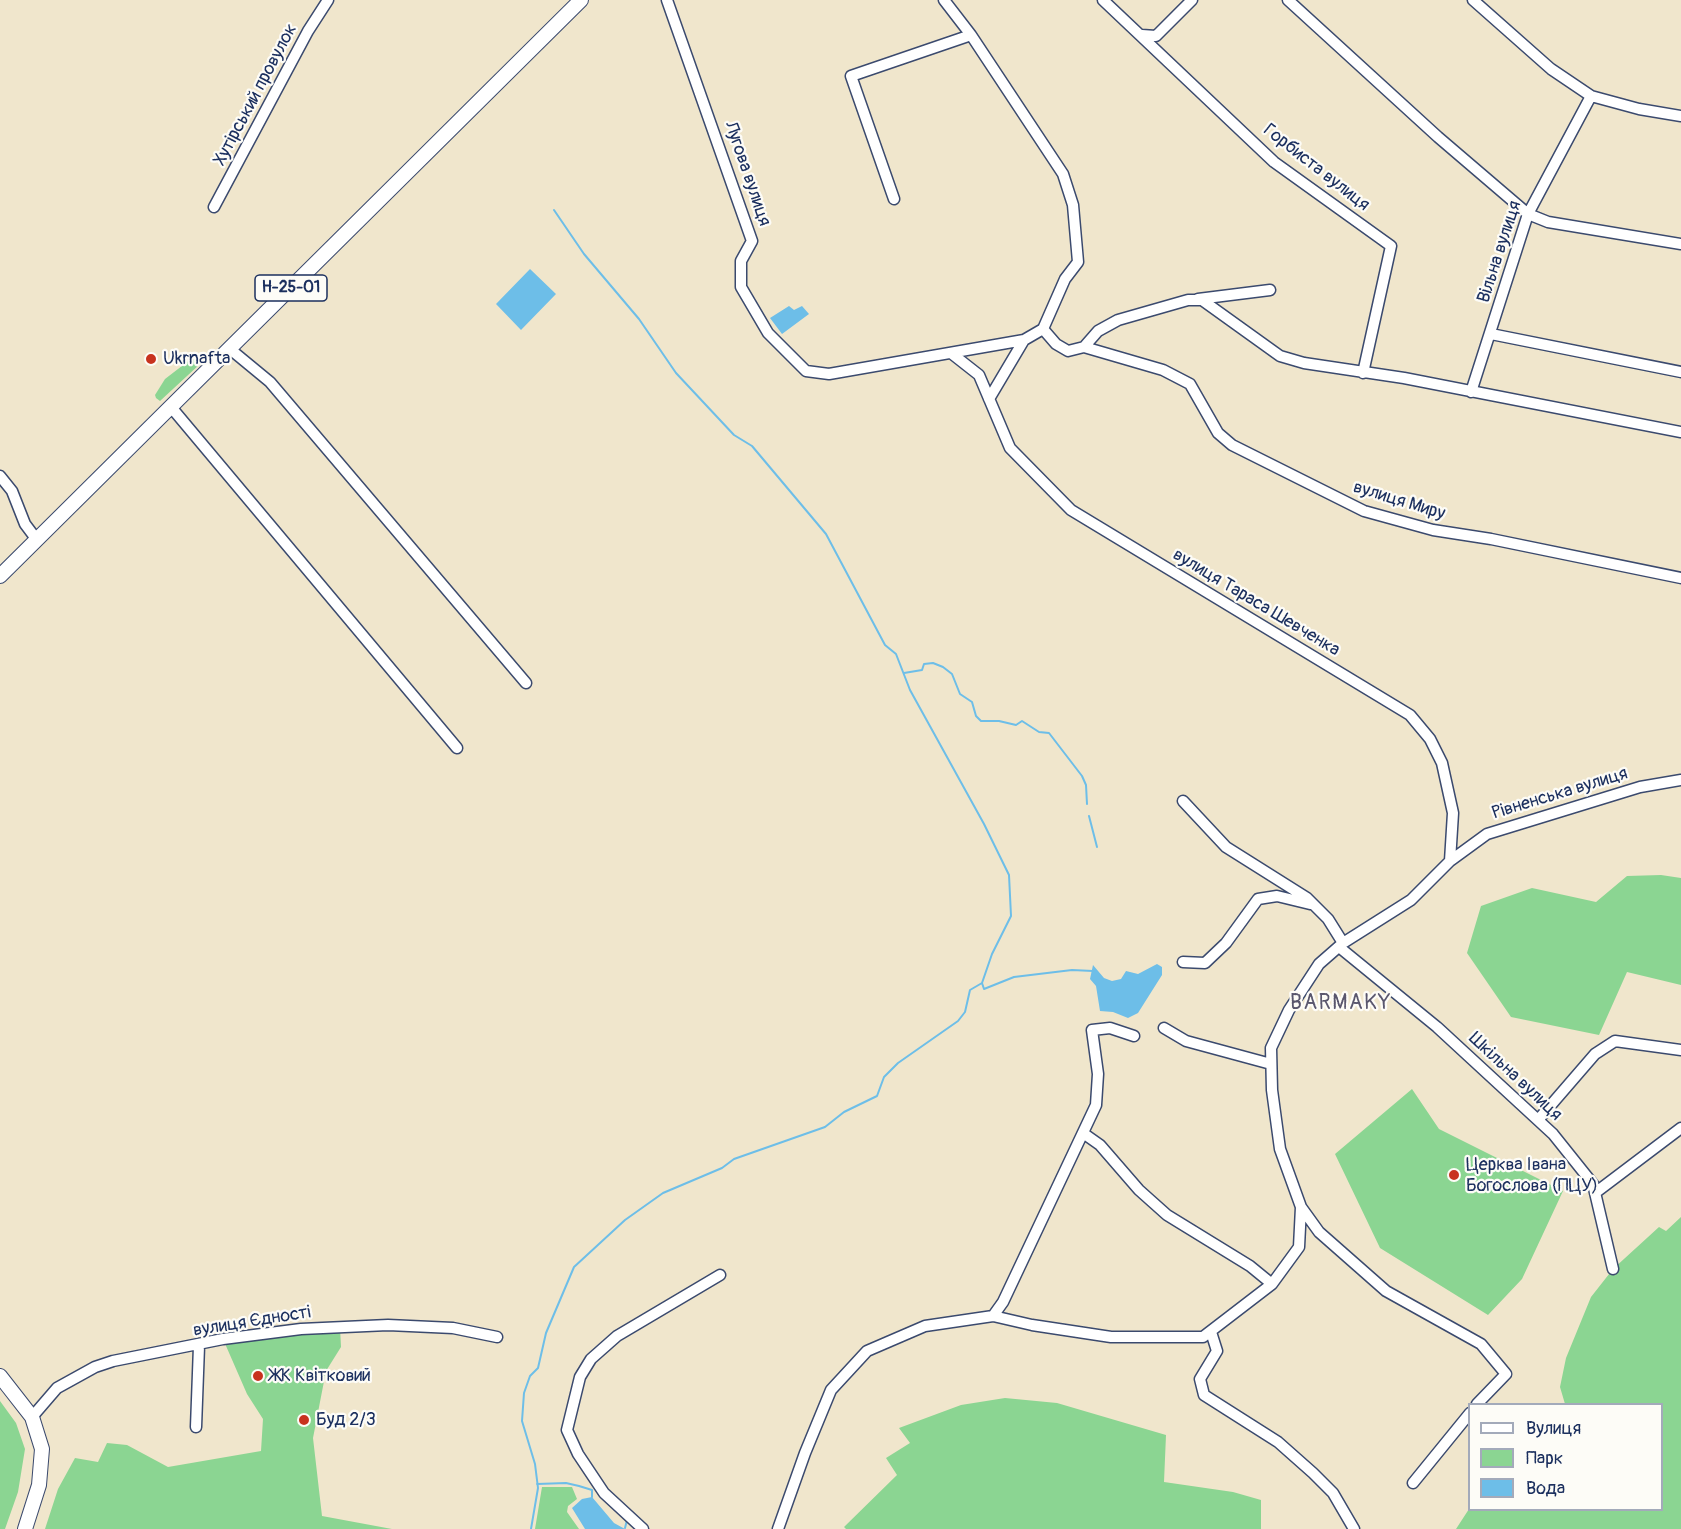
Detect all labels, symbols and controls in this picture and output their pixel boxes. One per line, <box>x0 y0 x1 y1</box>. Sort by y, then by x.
street label: Хутірський провулок <box>209 20 303 170</box>
street label: Лугова вулиця <box>719 119 775 229</box>
street label: Горбиста вулиця <box>1259 120 1373 216</box>
street label: Вільна вулиця <box>1473 198 1527 306</box>
road number: Н-25-01 <box>255 275 327 301</box>
place label: Ukrnafta <box>163 348 230 370</box>
marker: Ukrnafta <box>144 352 158 366</box>
street label: вулиця Миру <box>1351 477 1447 525</box>
street label: вулиця Тараса Шевченка <box>1168 544 1344 662</box>
street label: Рівненська вулиця <box>1490 763 1630 825</box>
district label: BARMAKY <box>1290 991 1392 1017</box>
street label: Шкільна вулиця <box>1464 1028 1566 1126</box>
place label: Церква Івана Богослова (ПЦУ) <box>1466 1154 1598 1196</box>
marker: Церква Івана Богослова (ПЦУ) <box>1447 1168 1461 1182</box>
street label: вулиця Єдності <box>192 1302 312 1342</box>
place label: ЖК Квітковий <box>270 1365 371 1387</box>
marker: ЖК Квітковий <box>251 1369 265 1383</box>
legend <box>1468 1403 1663 1511</box>
place label: Буд 2/3 <box>316 1409 376 1431</box>
marker: Буд 2/3 <box>297 1413 311 1427</box>
text: Вулиця <box>1526 1417 1581 1440</box>
text: Парк <box>1526 1447 1563 1470</box>
text: Вода <box>1526 1477 1565 1500</box>

